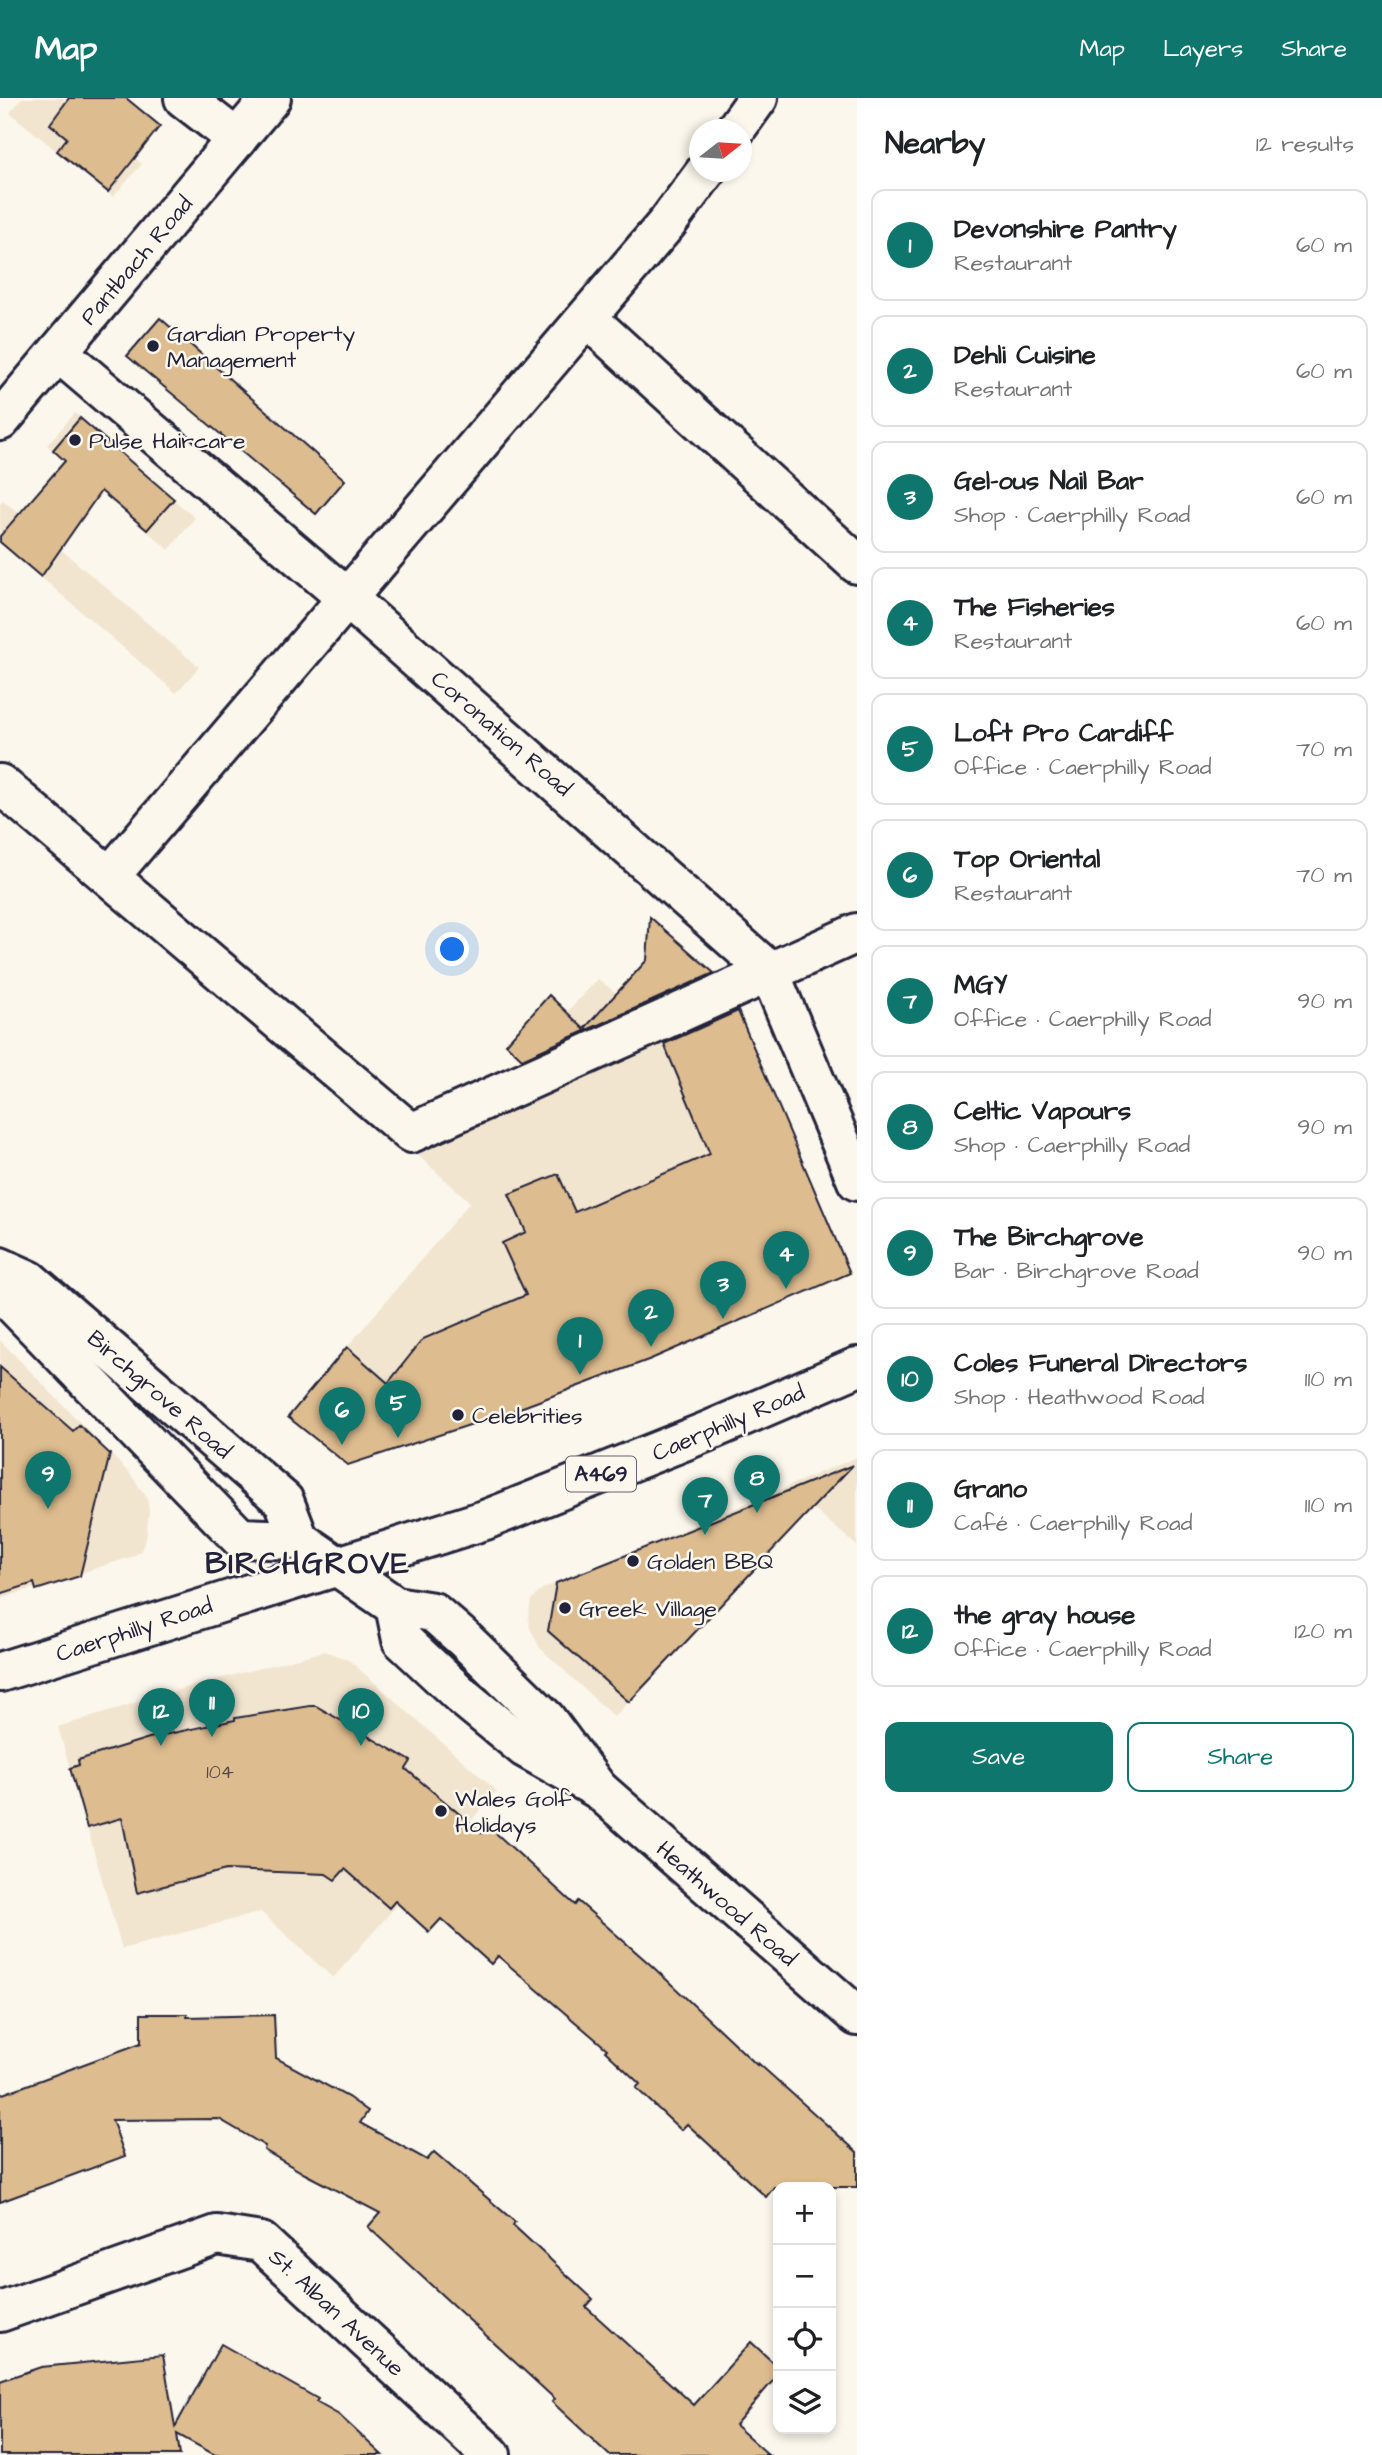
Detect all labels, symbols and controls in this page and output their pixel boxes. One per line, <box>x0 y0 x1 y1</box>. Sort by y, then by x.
text: Map <box>35 26 97 72</box>
text: Map <box>1080 32 1125 66</box>
text: Layers <box>1163 32 1243 66</box>
text: Share <box>1281 32 1347 66</box>
north arrow <box>689 119 752 182</box>
text: Nearby <box>885 123 985 165</box>
text: 12 results <box>1256 128 1354 160</box>
street label: Pantbach Road <box>73 189 201 332</box>
text: Devonshire Pantry <box>954 211 1177 247</box>
text: 1 <box>909 229 911 261</box>
text: 60 m <box>1296 229 1352 261</box>
text: Restaurant <box>954 247 1072 279</box>
place label: Gardian Property Management <box>167 318 356 377</box>
text: Dehli Cuisine <box>954 337 1096 373</box>
marker: Gardian Property Management <box>145 338 161 354</box>
text: 2 <box>903 355 917 387</box>
text: 60 m <box>1296 355 1352 387</box>
text: Restaurant <box>954 373 1072 405</box>
place label: Pulse Haircare <box>89 425 245 457</box>
marker: Pulse Haircare <box>67 432 83 448</box>
text: Gel-ous Nail Bar <box>954 463 1144 499</box>
text: 3 <box>904 481 916 513</box>
text: 60 m <box>1296 481 1352 513</box>
text: Shop · Caerphilly Road <box>954 499 1190 531</box>
text: The Fisheries <box>954 589 1115 625</box>
text: 4 <box>902 607 918 639</box>
text: 60 m <box>1296 607 1352 639</box>
text: Restaurant <box>954 625 1072 657</box>
street label: Coronation Road <box>424 664 579 804</box>
text: Loft Pro Cardiff <box>954 715 1173 751</box>
text: 5 <box>902 733 918 765</box>
text: 70 m <box>1296 733 1352 765</box>
text: Office · Caerphilly Road <box>954 751 1212 783</box>
text: Top Oriental <box>954 841 1100 877</box>
text: 6 <box>903 859 917 891</box>
text: 70 m <box>1296 859 1352 891</box>
text: Restaurant <box>954 877 1072 909</box>
your location <box>435 932 469 966</box>
text: MGY <box>954 967 1007 1003</box>
text: 7 <box>903 985 917 1017</box>
text: 90 m <box>1297 985 1352 1017</box>
text: Office · Caerphilly Road <box>954 1003 1212 1035</box>
text: Celtic Vapours <box>954 1093 1131 1129</box>
text: 8 <box>903 1111 917 1143</box>
text: 90 m <box>1297 1111 1352 1143</box>
text: Shop · Caerphilly Road <box>954 1129 1190 1161</box>
text: The Birchgrove <box>954 1219 1144 1255</box>
pin: 4 <box>763 1231 809 1289</box>
text: 9 <box>903 1237 917 1269</box>
text: 90 m <box>1297 1237 1352 1269</box>
text: Bar · Birchgrove Road <box>954 1255 1199 1287</box>
pin: 3 <box>700 1261 746 1319</box>
pin: 2 <box>628 1289 674 1347</box>
pin: 1 <box>557 1317 603 1375</box>
street label: Birchgrove Road <box>79 1323 239 1468</box>
text: Coles Funeral Directors <box>954 1345 1247 1381</box>
text: 10 <box>901 1363 919 1395</box>
text: 110 m <box>1304 1363 1352 1395</box>
street label: Caerphilly Road <box>647 1376 810 1470</box>
pin: 5 <box>375 1380 421 1438</box>
text: Shop · Heathwood Road <box>954 1381 1205 1413</box>
pin: 6 <box>319 1387 365 1445</box>
place label: Celebrities <box>472 1400 583 1432</box>
marker: Celebrities <box>450 1407 466 1423</box>
pin: 9 <box>25 1451 71 1509</box>
pin: 8 <box>734 1455 780 1513</box>
road number: A469 <box>566 1456 636 1492</box>
text: Grano <box>954 1471 1027 1507</box>
pin: 7 <box>682 1477 728 1535</box>
text: 11 <box>907 1489 913 1521</box>
text: 110 m <box>1304 1489 1352 1521</box>
text: Café · Caerphilly Road <box>954 1507 1192 1539</box>
district label: BIRCHGROVE <box>205 1543 411 1585</box>
place label: Golden BBQ <box>647 1546 774 1578</box>
marker: Golden BBQ <box>625 1553 641 1569</box>
street label: Caerphilly Road <box>52 1590 217 1671</box>
place label: Greek Village <box>579 1593 717 1626</box>
text: the gray house <box>954 1597 1135 1633</box>
marker: Greek Village <box>557 1600 573 1616</box>
text: 12 <box>902 1615 918 1647</box>
text: 120 m <box>1294 1615 1352 1647</box>
text: Office · Caerphilly Road <box>954 1633 1212 1665</box>
pin: 11 <box>189 1679 235 1737</box>
pin: 12 <box>138 1688 184 1746</box>
pin: 10 <box>338 1688 384 1746</box>
button: Save <box>885 1722 1113 1792</box>
button: Share <box>1127 1722 1354 1792</box>
house number: 104 <box>206 1759 234 1786</box>
place label: Wales Golf Holidays <box>455 1783 572 1842</box>
marker: Wales Golf Holidays <box>433 1803 449 1819</box>
street label: Heathwood Road <box>649 1834 804 1974</box>
map controls <box>773 2182 836 2434</box>
button: + <box>773 2182 836 2245</box>
street label: St. Alban Avenue <box>261 2241 411 2384</box>
button: − <box>773 2245 836 2308</box>
button: locate <box>773 2308 836 2371</box>
button: layers <box>773 2371 836 2434</box>

